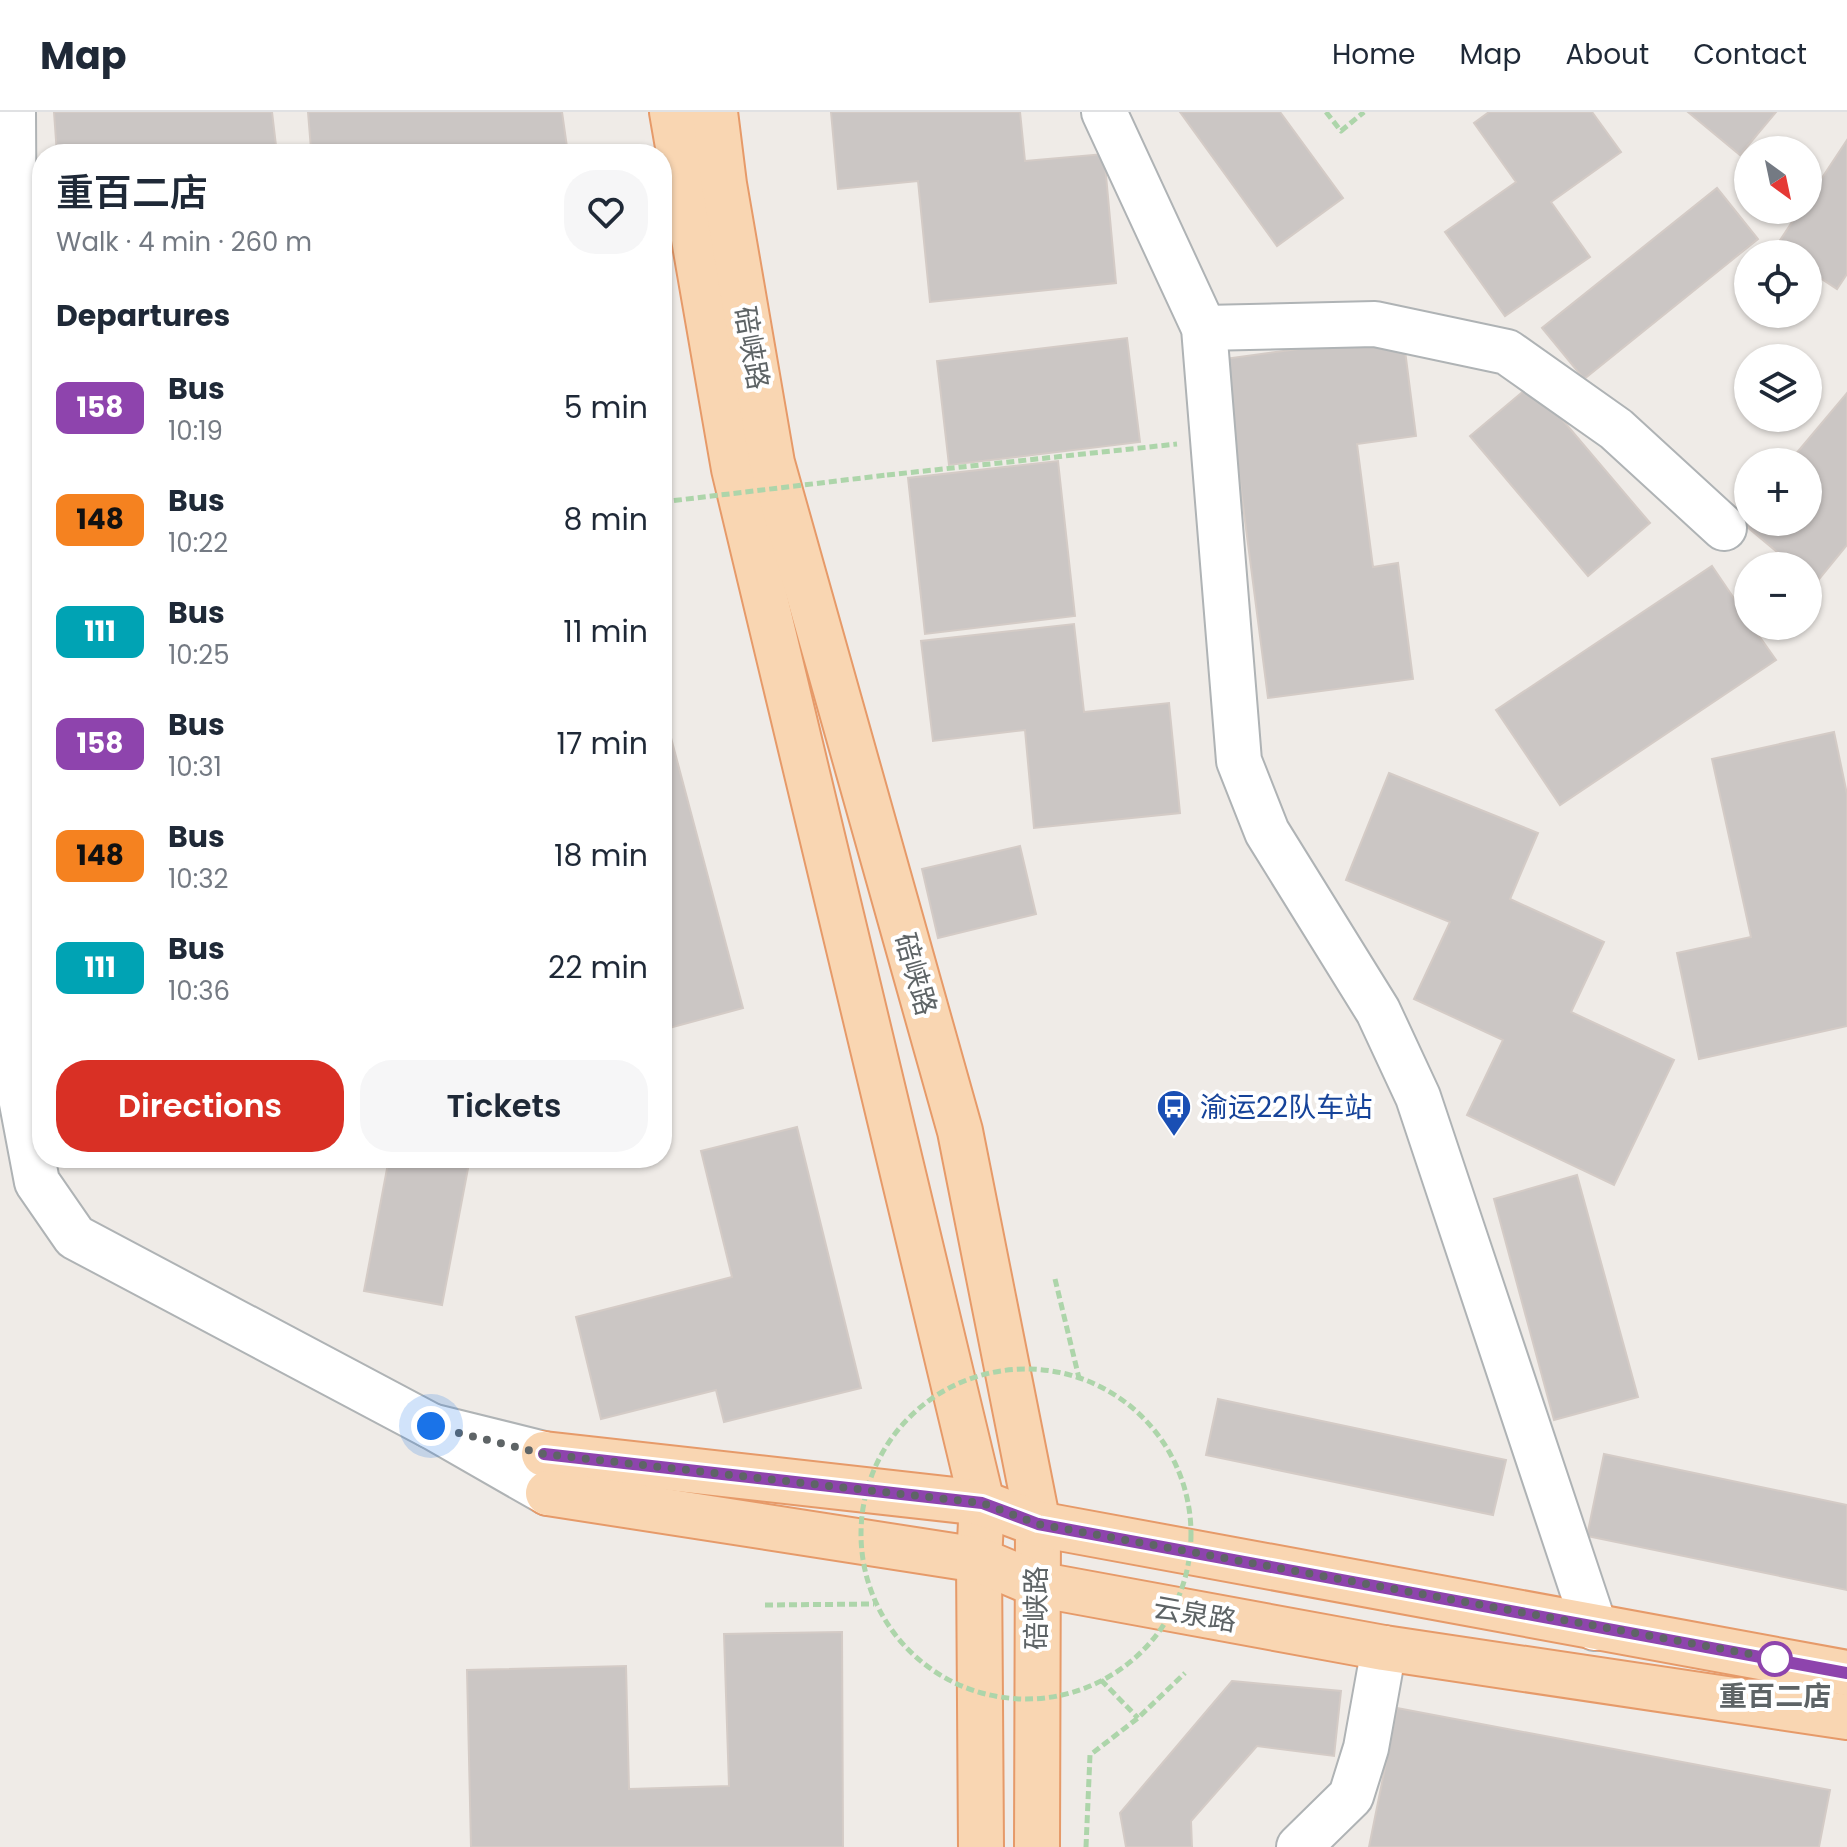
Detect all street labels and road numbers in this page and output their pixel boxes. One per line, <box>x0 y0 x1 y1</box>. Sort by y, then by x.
street label: 碚峡路 <box>725 303 778 393</box>
street label: 碚峡路 <box>885 928 946 1020</box>
street label: 碚峡路 <box>1017 1566 1056 1650</box>
street label: 云泉路 <box>1150 1588 1240 1641</box>

